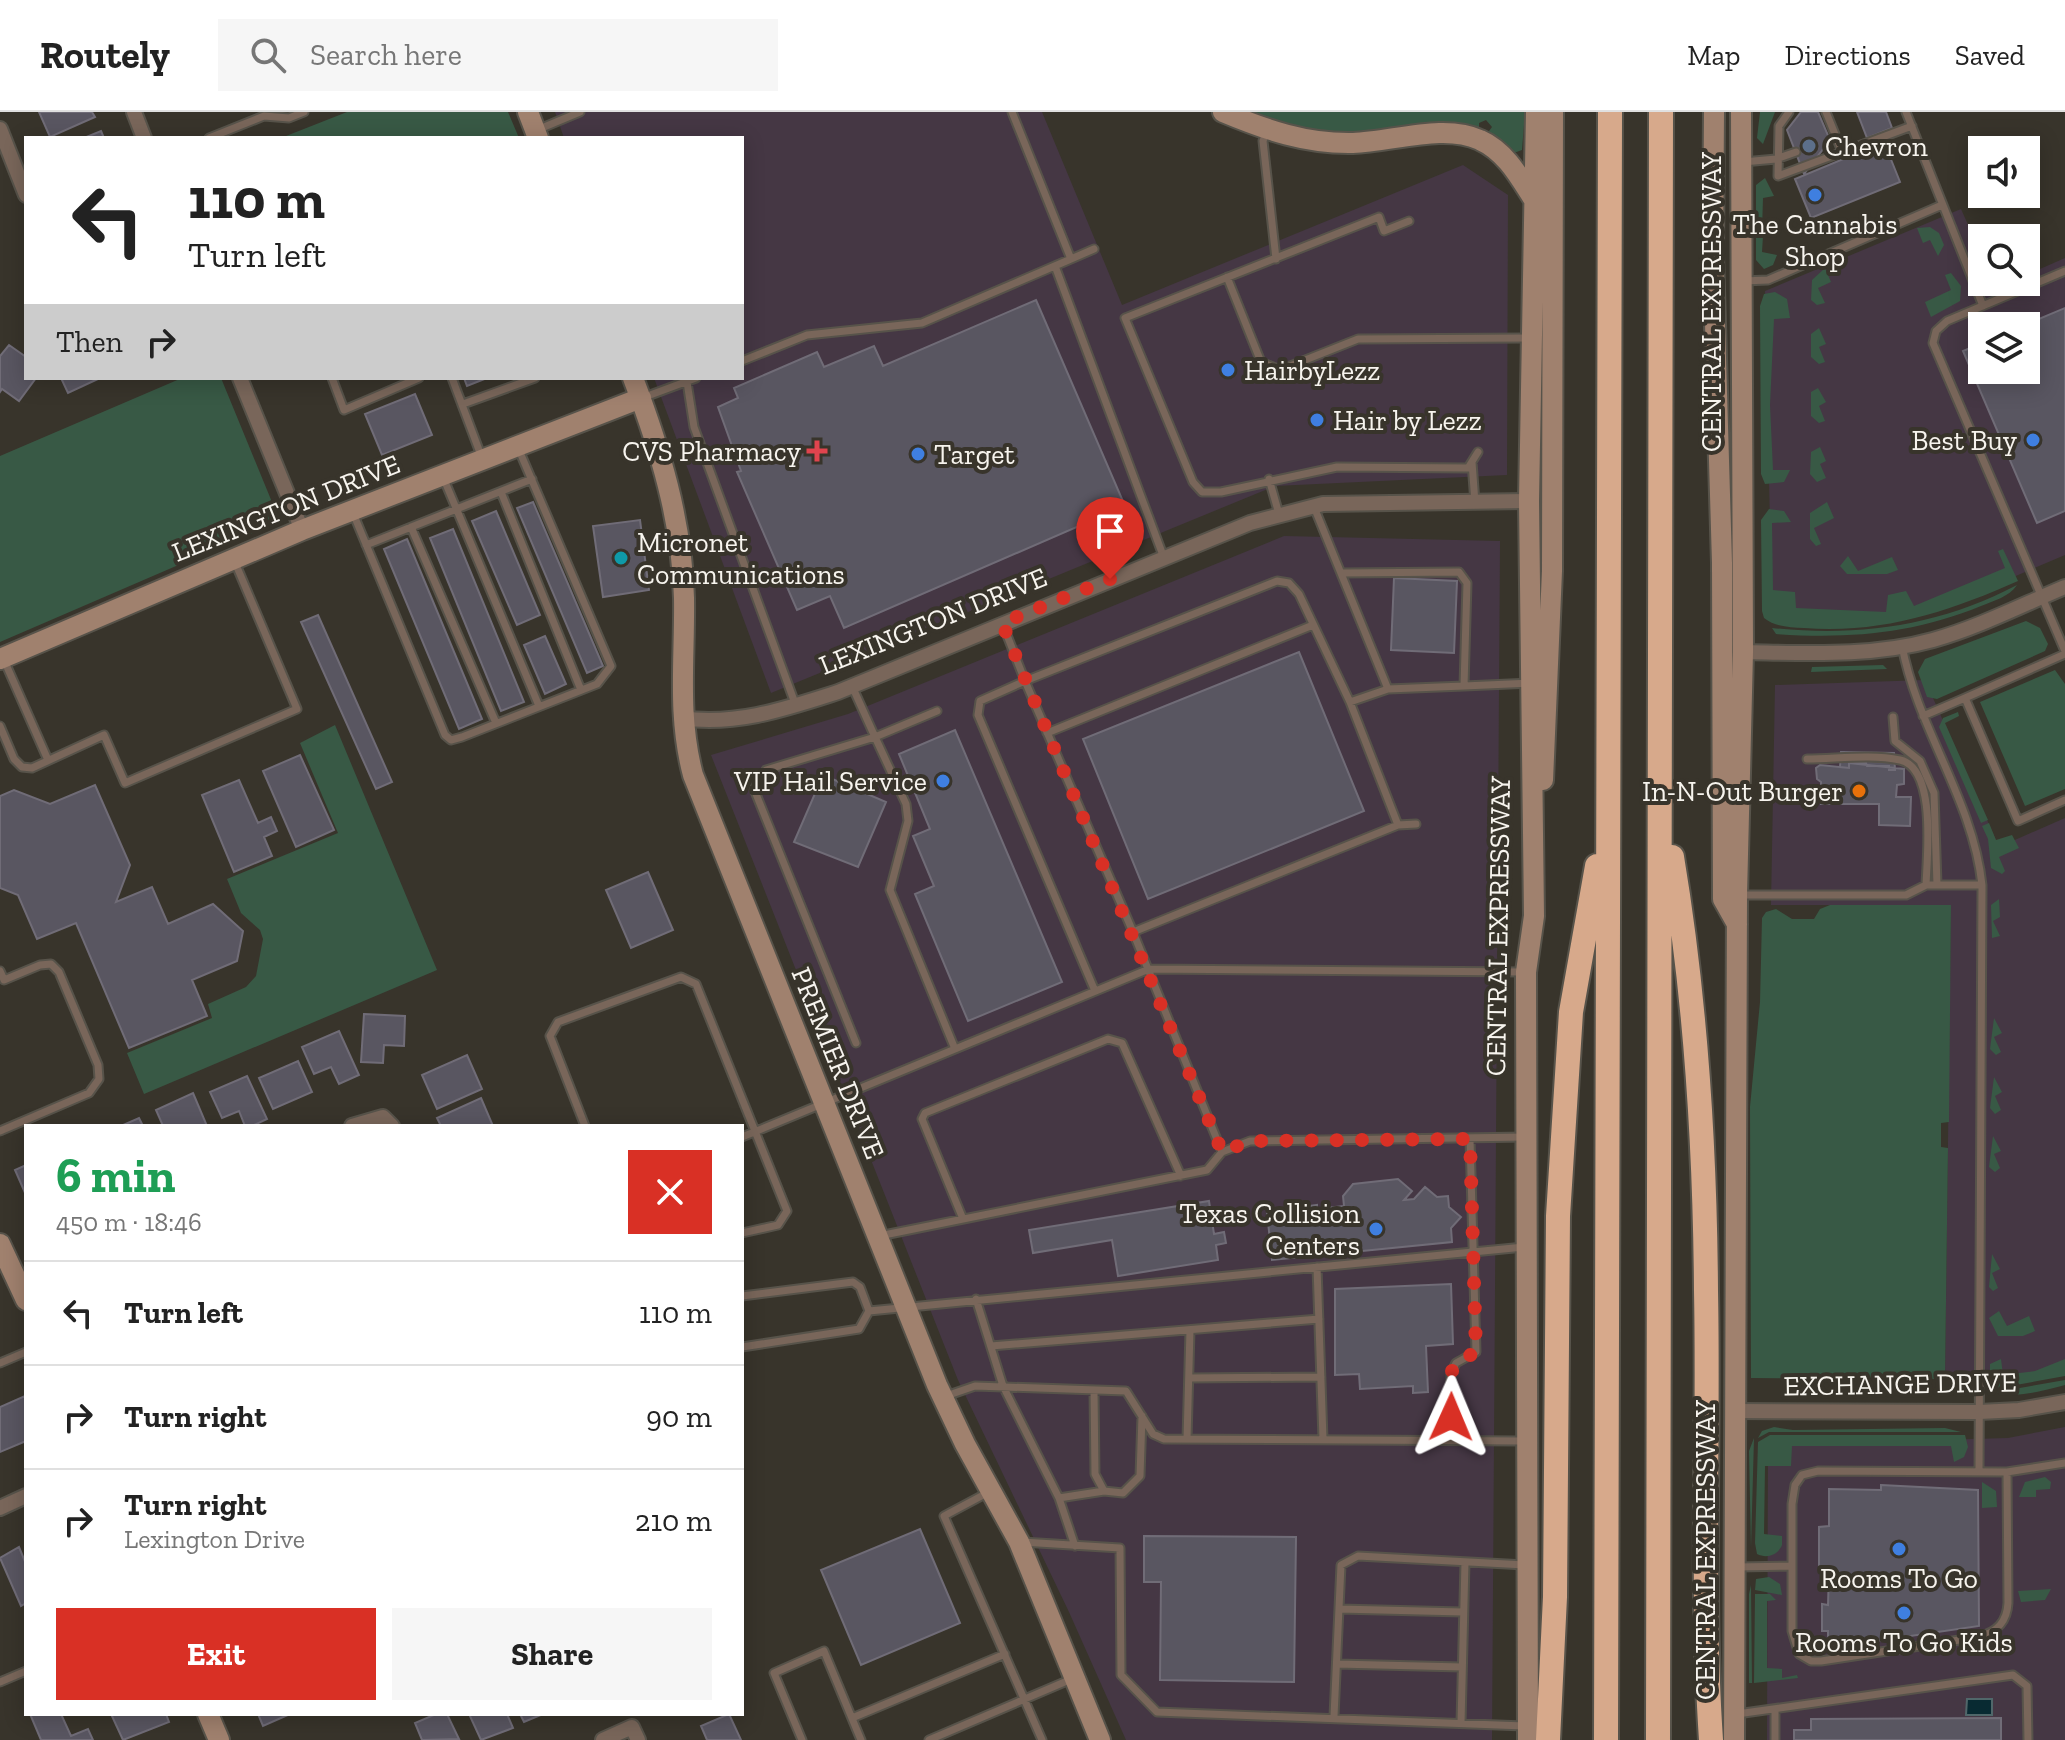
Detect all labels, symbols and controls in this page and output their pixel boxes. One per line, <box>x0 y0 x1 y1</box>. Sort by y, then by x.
search box <box>218 19 778 91</box>
text: Routely <box>40 32 170 78</box>
icon: search <box>246 33 290 77</box>
text: Search here <box>310 37 462 73</box>
text: Map <box>1687 39 1740 72</box>
text: Directions <box>1784 39 1911 72</box>
text: Saved <box>1955 39 2025 72</box>
place label: Chevron <box>1825 130 1928 163</box>
map controls <box>1968 136 2040 384</box>
button: sound <box>1968 136 2040 208</box>
marker: Chevron <box>1800 137 1818 155</box>
street label: CENTRAL EXPRESSWAY <box>1695 151 1728 452</box>
text: 110 m <box>188 165 325 232</box>
icon: left <box>56 168 160 272</box>
marker: The Cannabis Shop <box>1806 186 1824 204</box>
place label: The Cannabis Shop <box>1733 208 1897 273</box>
button: search <box>1968 224 2040 296</box>
text: Turn left <box>188 233 326 276</box>
button: layers <box>1968 312 2040 384</box>
icon: right <box>139 320 183 364</box>
text: Then <box>56 324 123 360</box>
place label: HairbyLezz <box>1244 354 1380 387</box>
marker: HairbyLezz <box>1219 361 1237 379</box>
place label: Hair by Lezz <box>1333 404 1482 437</box>
marker: Hair by Lezz <box>1308 411 1326 429</box>
place label: Best Buy <box>1911 424 2018 457</box>
marker: Best Buy <box>2024 431 2042 449</box>
place label: CVS Pharmacy <box>622 435 802 468</box>
place label: Target <box>934 438 1015 471</box>
marker: CVS Pharmacy <box>808 442 826 460</box>
marker: Target <box>909 445 927 463</box>
street label: LEXINGTON DRIVE <box>167 447 405 569</box>
pin <box>1076 497 1144 579</box>
icon: arrive <box>1088 509 1132 553</box>
place label: Micronet Communications <box>637 526 845 591</box>
marker: Micronet Communications <box>612 549 630 567</box>
street label: LEXINGTON DRIVE <box>814 560 1052 682</box>
place label: VIP Hail Service <box>733 765 927 798</box>
marker: VIP Hail Service <box>934 772 952 790</box>
street label: CENTRAL EXPRESSWAY <box>1479 775 1517 1076</box>
place label: In-N-Out Burger <box>1642 775 1843 808</box>
marker: In-N-Out Burger <box>1850 782 1868 800</box>
street label: PREMIER DRIVE <box>785 962 891 1164</box>
text: 6 min <box>56 1147 176 1204</box>
button: close <box>628 1150 712 1234</box>
place label: Texas Collision Centers <box>1179 1197 1360 1262</box>
text: 450 m · 18:46 <box>56 1206 202 1238</box>
marker: Texas Collision Centers <box>1367 1220 1385 1238</box>
icon: left <box>56 1291 100 1335</box>
text: Turn left <box>124 1295 243 1331</box>
text: 110 m <box>639 1295 712 1331</box>
street label: EXCHANGE DRIVE <box>1783 1365 2017 1403</box>
position arrow <box>1409 1375 1493 1459</box>
icon: right <box>56 1395 100 1439</box>
text: Turn right <box>124 1399 266 1435</box>
text: 90 m <box>646 1399 712 1435</box>
street label: CENTRAL EXPRESSWAY <box>1689 1399 1722 1700</box>
text: Turn right <box>124 1487 266 1523</box>
icon: right <box>56 1499 100 1543</box>
text: 210 m <box>635 1503 712 1539</box>
text: Lexington Drive <box>124 1523 305 1555</box>
marker: Rooms To Go <box>1890 1540 1908 1558</box>
place label: Rooms To Go <box>1820 1562 1978 1595</box>
marker: Rooms To Go Kids <box>1895 1604 1913 1622</box>
button: Exit <box>56 1608 376 1700</box>
button: Share <box>392 1608 712 1700</box>
place label: Rooms To Go Kids <box>1795 1626 2013 1659</box>

